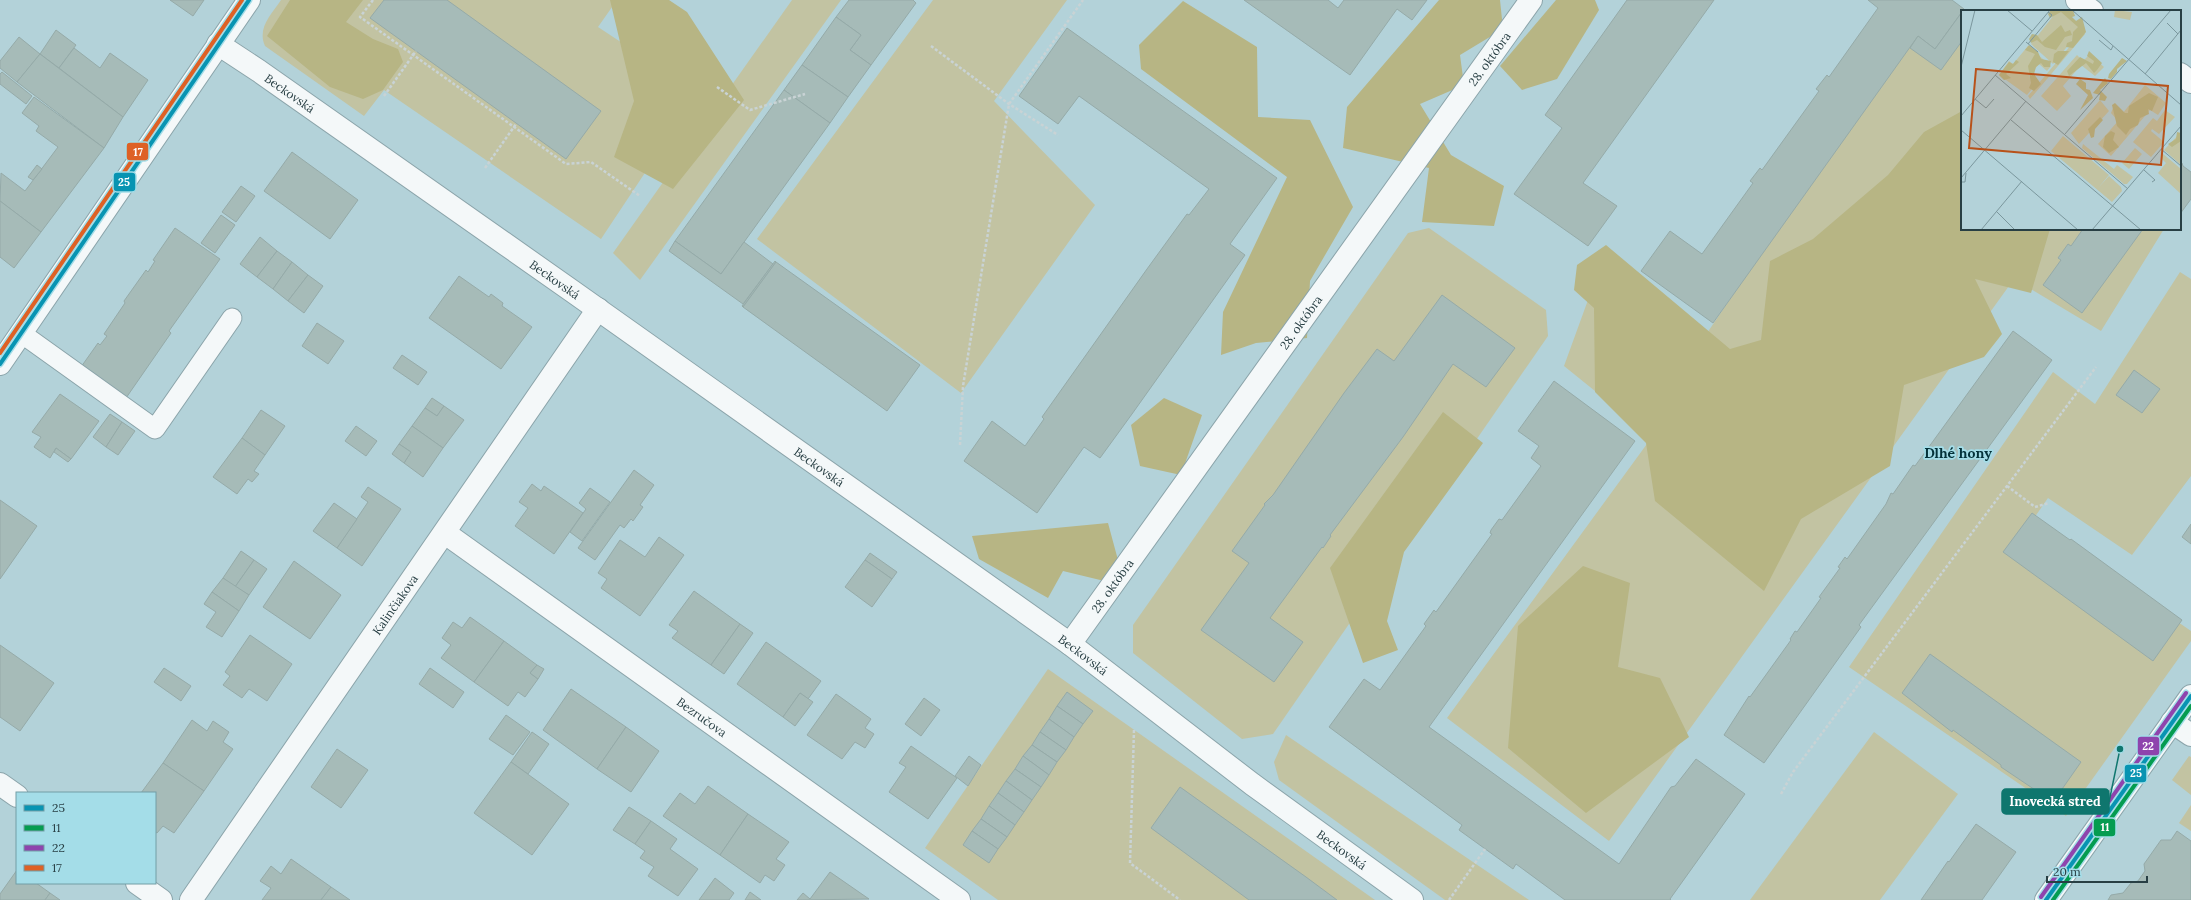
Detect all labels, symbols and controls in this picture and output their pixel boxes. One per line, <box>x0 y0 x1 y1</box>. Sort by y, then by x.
inset map <box>1961 10 2181 230</box>
street label: 28. októbra <box>1465 29 1513 88</box>
street label: Beckovská <box>262 70 318 116</box>
line badge: 17 <box>126 142 149 161</box>
text: 17 <box>133 145 143 159</box>
line badge: 25 <box>113 172 136 192</box>
text: 25 <box>118 175 130 189</box>
street label: Beckovská <box>527 256 583 302</box>
street label: 28. októbra <box>1276 292 1325 352</box>
street label: Beckovská <box>791 444 847 489</box>
district label: Dlhé hony <box>1924 444 1992 462</box>
street label: 28. októbra <box>1088 556 1136 615</box>
street label: Kalinčiakova <box>369 571 421 637</box>
street label: Beckovská <box>1056 631 1111 678</box>
street label: Bezručova <box>674 694 730 740</box>
line badge: 22 <box>2137 736 2160 756</box>
text: 22 <box>2142 739 2154 753</box>
line badge: 25 <box>2124 764 2147 783</box>
text: 25 <box>2130 766 2142 780</box>
callout: Inovecká stred <box>2002 789 2109 814</box>
legend <box>16 792 156 884</box>
text: Inovecká stred <box>2009 793 2101 810</box>
text: 25 <box>52 800 65 815</box>
line badge: 11 <box>2093 818 2116 837</box>
text: 11 <box>52 820 61 835</box>
text: 11 <box>2101 820 2110 834</box>
street label: Beckovská <box>1314 826 1370 872</box>
text: 22 <box>52 840 65 855</box>
scale bar <box>2047 858 2147 884</box>
text: 17 <box>52 860 62 875</box>
text: 20 m <box>2053 864 2081 879</box>

